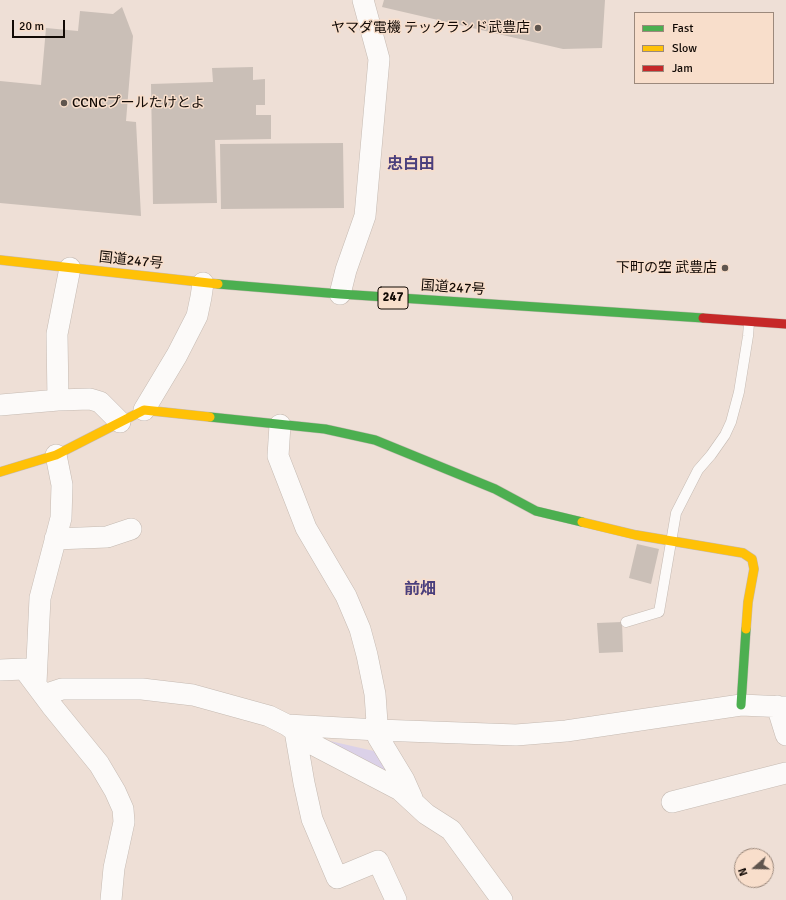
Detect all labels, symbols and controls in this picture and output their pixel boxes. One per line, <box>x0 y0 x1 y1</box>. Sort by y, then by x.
scale bar <box>14 12 67 38</box>
legend <box>634 12 774 84</box>
text: 20 m <box>19 19 44 34</box>
place label: ヤマダ電機 テックランド武豊店 <box>331 20 530 36</box>
text: Fast <box>672 21 693 36</box>
marker: ヤマダ電機 テックランド武豊店 <box>533 23 543 33</box>
text: Slow <box>672 41 697 56</box>
text: Jam <box>672 61 693 76</box>
place label: CCNCプールたけとよ <box>72 95 205 111</box>
marker: CCNCプールたけとよ <box>59 98 69 108</box>
district label: 忠白田 <box>387 155 435 175</box>
street label: 国道247号 <box>98 249 164 273</box>
place label: 下町の空 武豊店 <box>616 260 717 276</box>
marker: 下町の空 武豊店 <box>720 263 730 273</box>
street label: 国道247号 <box>420 277 486 299</box>
road number: 247 <box>378 287 408 309</box>
district label: 前畑 <box>404 580 436 600</box>
north arrow <box>734 848 774 888</box>
text: N <box>736 866 751 878</box>

